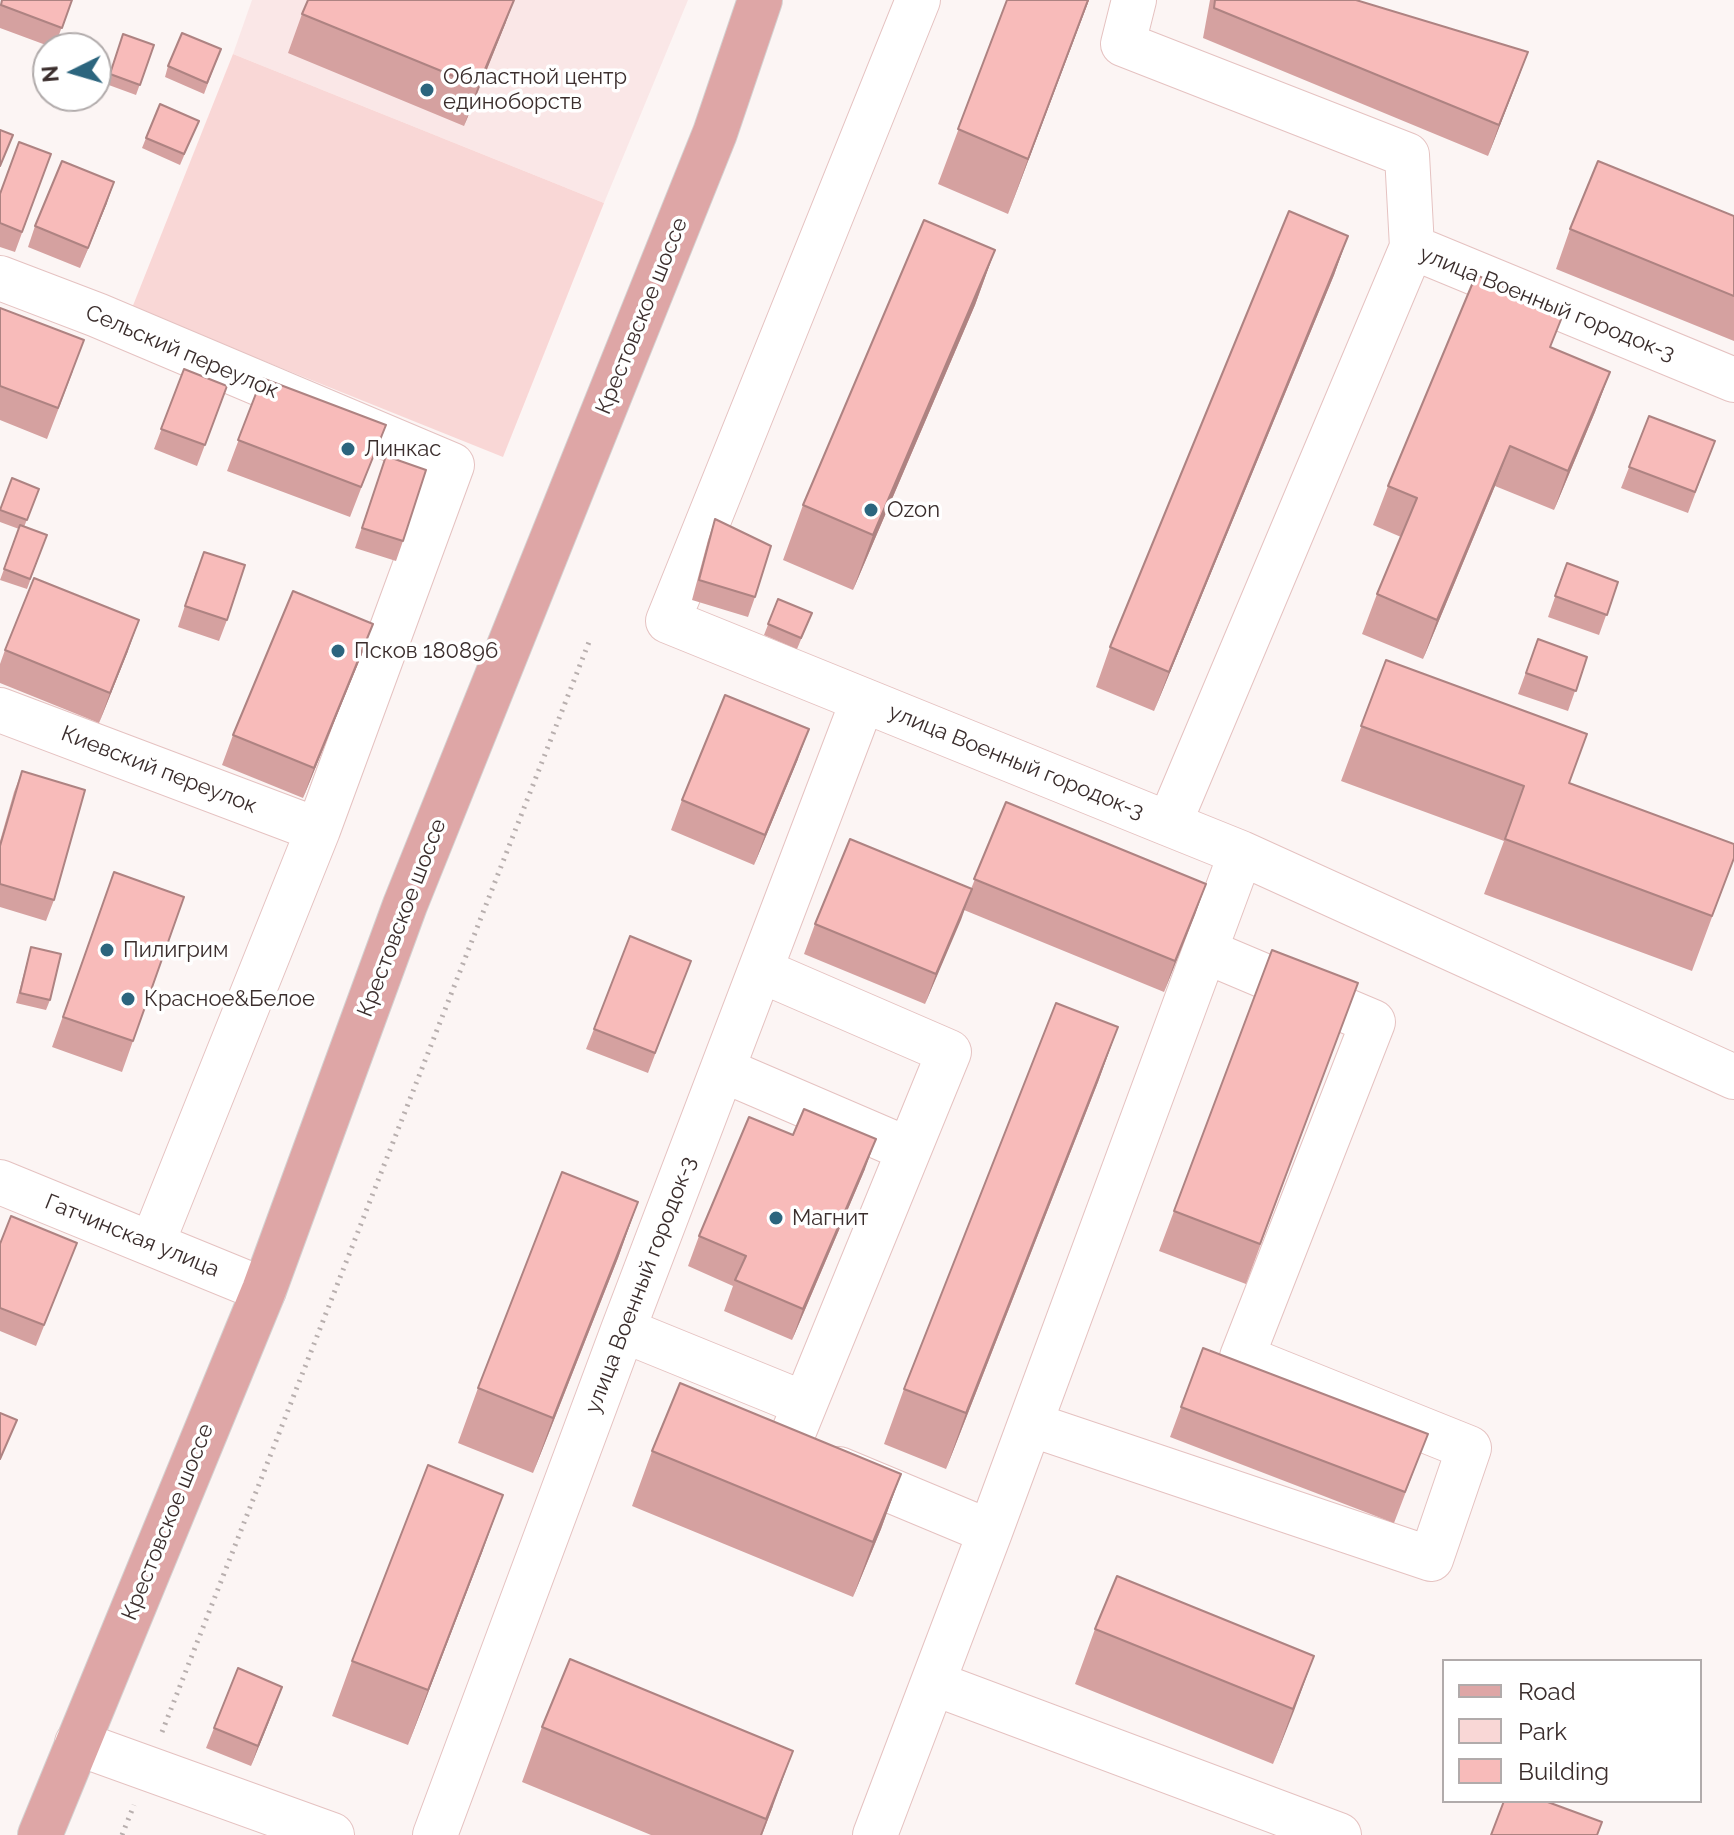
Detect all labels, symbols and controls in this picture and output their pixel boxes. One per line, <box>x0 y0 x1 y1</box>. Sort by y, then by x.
north arrow <box>32 32 112 112</box>
text: N <box>36 64 64 83</box>
place label: Областной центр единоборств <box>443 64 627 116</box>
marker: Областной центр единоборств <box>418 81 436 99</box>
street label: Крестовское шоссе <box>590 214 694 418</box>
street label: улица Военный городок-3 <box>1416 241 1678 367</box>
street label: Сельский переулок <box>82 299 282 405</box>
place label: Линкас <box>364 436 441 462</box>
marker: Линкас <box>339 440 357 458</box>
place label: Ozon <box>887 497 940 523</box>
marker: Ozon <box>862 501 880 519</box>
place label: Псков 180896 <box>354 638 498 664</box>
marker: Псков 180896 <box>329 642 347 660</box>
street label: улица Военный городок-3 <box>885 699 1147 825</box>
street label: Киевский переулок <box>57 720 261 820</box>
street label: Крестовское шоссе <box>352 815 452 1021</box>
place label: Пилигрим <box>123 937 228 963</box>
marker: Пилигрим <box>98 941 116 959</box>
place label: Красное&Белое <box>144 986 315 1012</box>
marker: Красное&Белое <box>119 990 137 1008</box>
street label: улица Военный городок-3 <box>580 1153 702 1417</box>
street label: Гатчинская улица <box>41 1189 223 1283</box>
place label: Магнит <box>792 1205 868 1231</box>
marker: Магнит <box>767 1209 785 1227</box>
street label: Крестовское шоссе <box>116 1420 220 1624</box>
legend <box>1442 1659 1702 1803</box>
text: Road <box>1518 1677 1576 1706</box>
text: Park <box>1518 1717 1567 1746</box>
text: Building <box>1518 1757 1609 1786</box>

